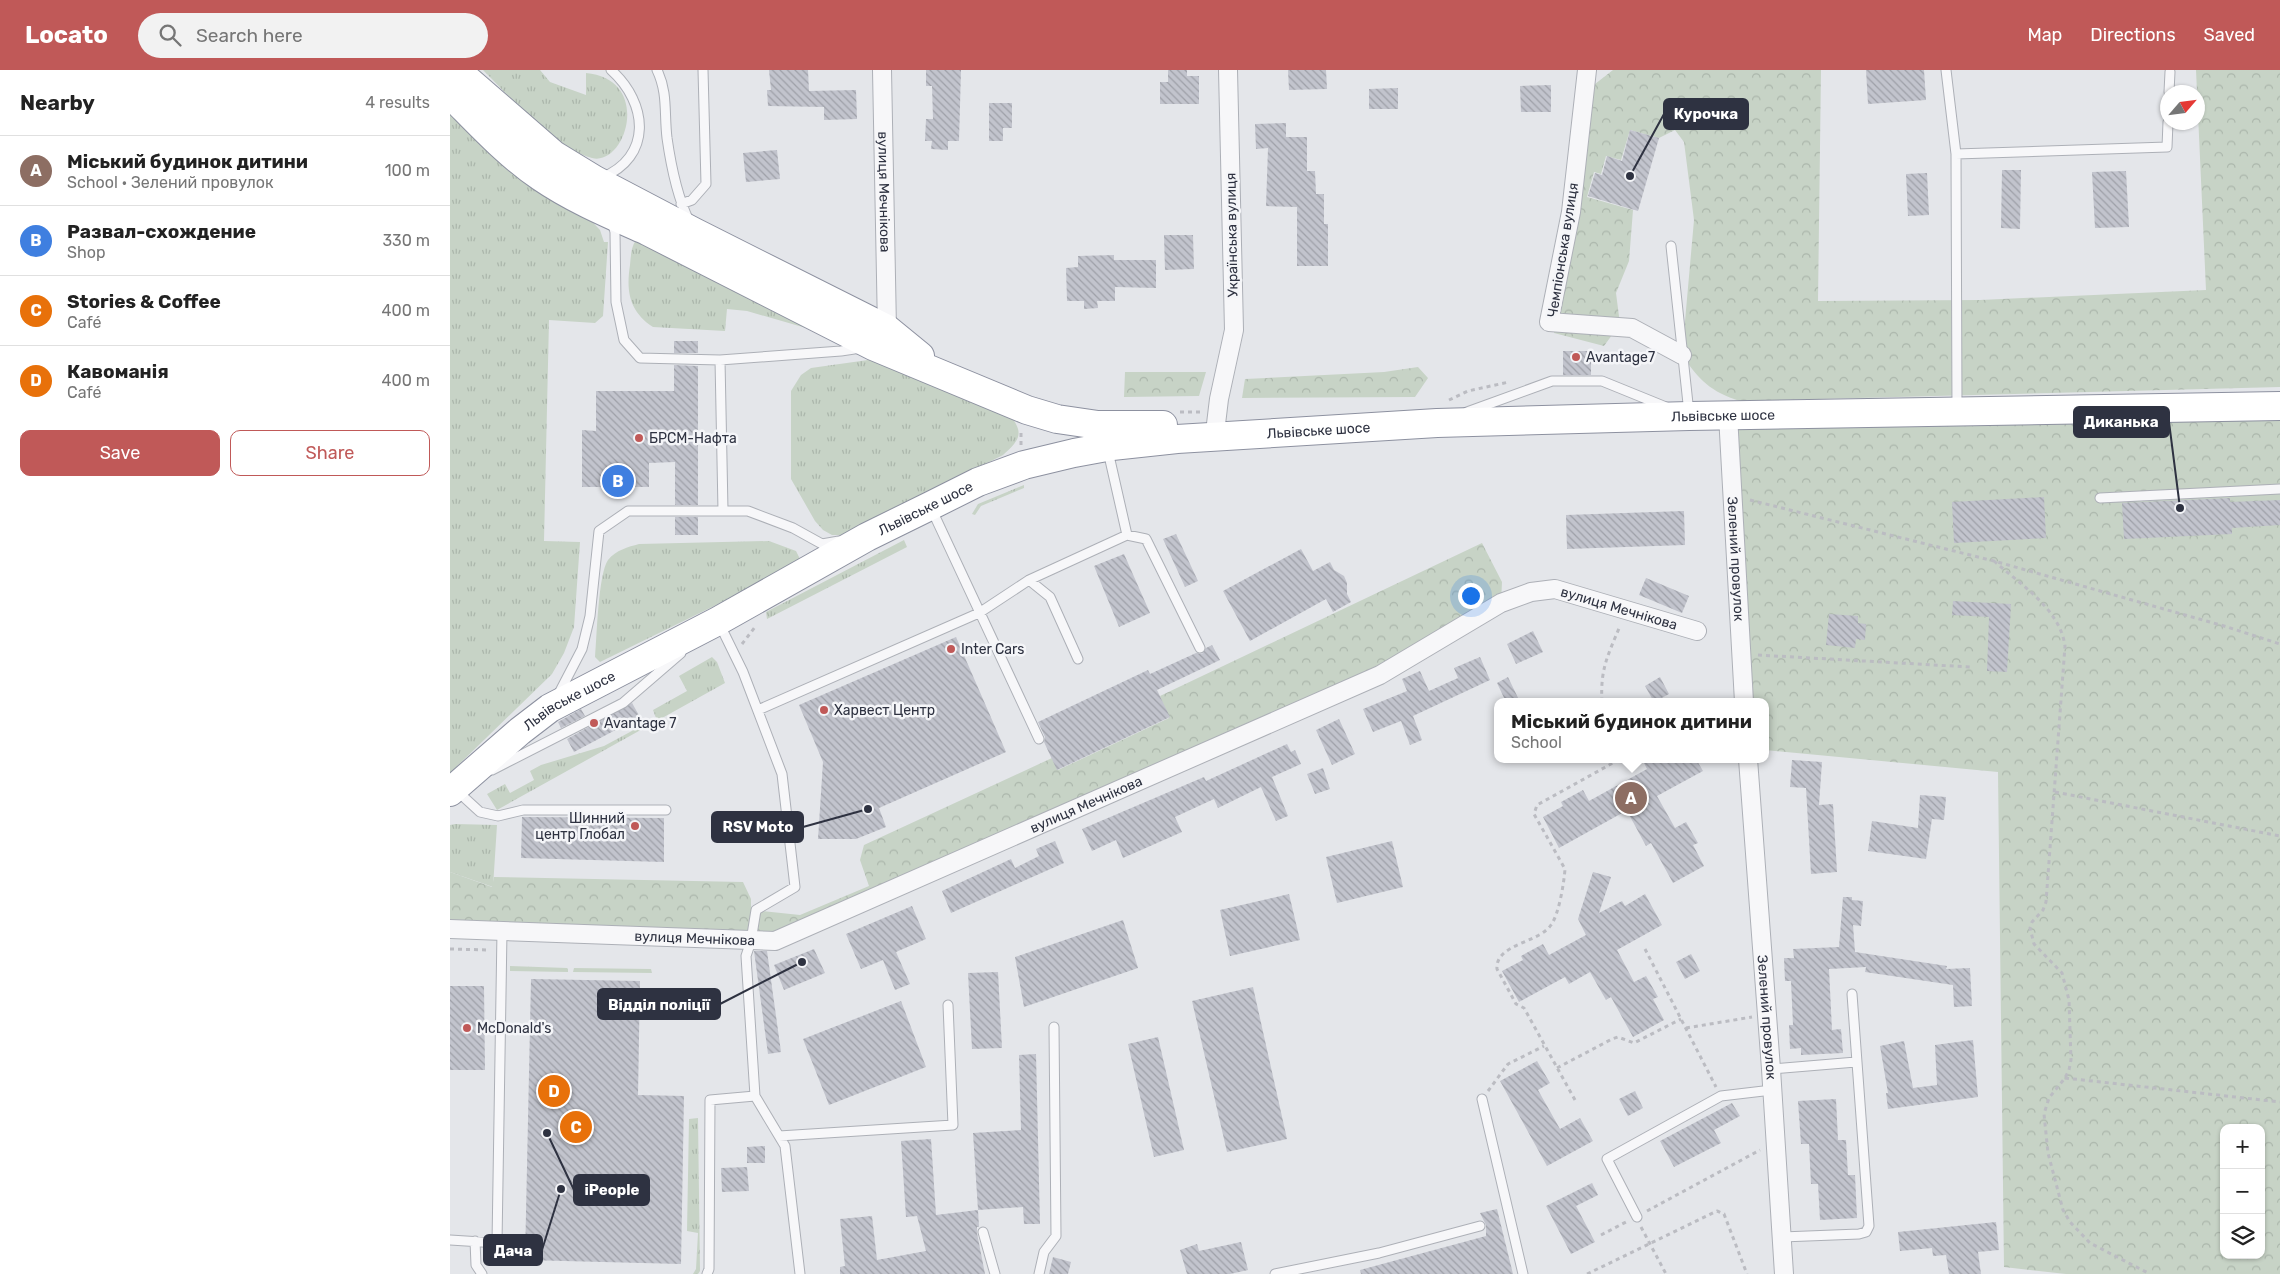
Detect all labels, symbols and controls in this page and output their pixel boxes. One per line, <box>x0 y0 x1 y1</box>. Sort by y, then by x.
search box <box>138 13 488 58</box>
text: Locato <box>25 21 108 49</box>
icon: search <box>156 21 184 49</box>
text: Search here <box>196 24 303 47</box>
text: Map <box>2027 24 2062 46</box>
text: Directions <box>2090 24 2176 46</box>
text: Saved <box>2204 24 2255 46</box>
north arrow <box>2160 85 2205 130</box>
text: Nearby <box>20 90 95 115</box>
text: 4 results <box>365 93 430 112</box>
callout: Курочка <box>1664 99 1748 129</box>
text: Курочка <box>1674 105 1738 123</box>
street label: вулиця Мечнікова <box>875 131 894 253</box>
text: Міський будинок дитини <box>67 150 308 173</box>
text: A <box>30 161 42 180</box>
text: 100 m <box>385 161 430 180</box>
text: School · Зелений провулок <box>67 173 274 192</box>
street label: Українська вулиця <box>1222 173 1242 297</box>
street label: Чемпіонська вулиця <box>1544 181 1582 319</box>
text: Развал-схождение <box>67 220 256 243</box>
text: B <box>30 231 42 250</box>
text: 330 m <box>382 231 430 250</box>
text: Shop <box>67 243 105 262</box>
text: Stories & Coffee <box>67 290 221 313</box>
text: C <box>30 301 42 320</box>
text: 400 m <box>382 301 430 320</box>
text: Café <box>67 313 101 332</box>
place label: Avantage7 <box>1586 349 1655 366</box>
marker: Avantage7 <box>1570 351 1582 363</box>
text: Кавоманія <box>67 360 169 383</box>
text: D <box>30 371 42 390</box>
text: 400 m <box>382 371 430 390</box>
text: Café <box>67 383 101 402</box>
street label: Львівське шосе <box>1671 406 1775 425</box>
callout: Диканька <box>2074 407 2169 437</box>
text: Диканька <box>2083 413 2159 431</box>
street label: Львівське шосе <box>1266 419 1371 442</box>
button: Save <box>20 430 220 476</box>
button: Share <box>230 430 430 476</box>
place label: БРСМ-Нафта <box>649 430 737 447</box>
marker: БРСМ-Нафта <box>633 432 645 444</box>
pin: B <box>602 462 634 500</box>
street label: Львівське шосе <box>875 477 976 539</box>
street label: Зелений провулок <box>1724 496 1748 622</box>
your location <box>1458 583 1484 609</box>
street label: вулиця Мечнікова <box>1559 583 1680 633</box>
place label: Inter Cars <box>961 641 1024 658</box>
marker: Inter Cars <box>945 643 957 655</box>
street label: Львівське шосе <box>520 667 618 734</box>
popup <box>1494 698 1769 763</box>
place label: Харвест Центр <box>834 702 935 719</box>
marker: Харвест Центр <box>818 704 830 716</box>
text: Міський будинок дитини <box>1511 710 1752 733</box>
place label: Avantage 7 <box>604 715 677 732</box>
marker: Avantage 7 <box>588 717 600 729</box>
text: School <box>1511 733 1562 752</box>
street label: вулиця Мечнікова <box>1027 772 1145 836</box>
pin: A <box>1615 779 1647 817</box>
place label: Шинний центр Глобал <box>535 810 625 843</box>
callout: RSV Moto <box>712 812 803 842</box>
text: RSV Moto <box>723 818 793 836</box>
marker: Шинний центр Глобал <box>629 820 641 832</box>
street label: вулиця Мечнікова <box>634 927 756 949</box>
street label: Зелений провулок <box>1754 954 1780 1081</box>
callout: Відділ поліції <box>598 989 720 1019</box>
text: Відділ поліції <box>608 996 711 1014</box>
place label: McDonald's <box>477 1020 551 1037</box>
marker: McDonald's <box>461 1022 473 1034</box>
pin: D <box>538 1072 570 1110</box>
pin: C <box>560 1108 592 1146</box>
map controls <box>2220 1124 2265 1259</box>
button: + <box>2220 1124 2265 1169</box>
button: − <box>2220 1169 2265 1214</box>
callout: iPeople <box>574 1175 649 1205</box>
text: iPeople <box>584 1181 640 1199</box>
button: layers <box>2220 1214 2265 1259</box>
callout: Дача <box>484 1235 542 1265</box>
text: Дача <box>494 1242 532 1260</box>

